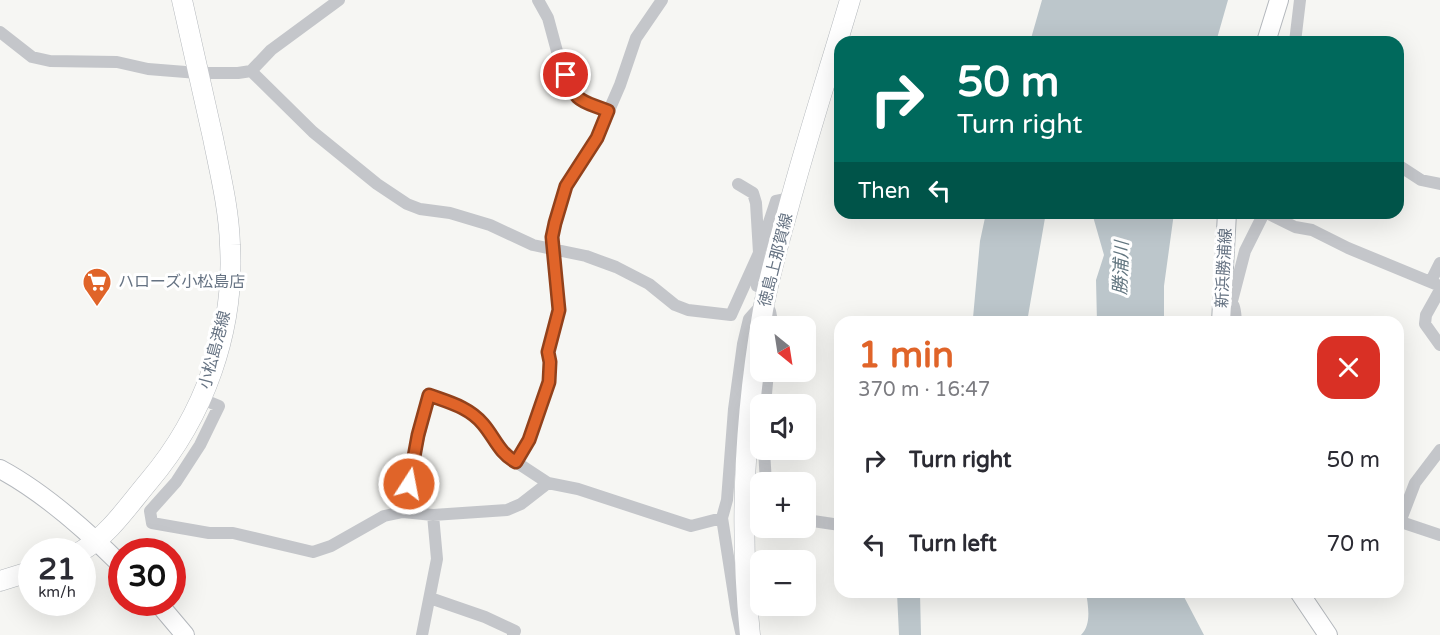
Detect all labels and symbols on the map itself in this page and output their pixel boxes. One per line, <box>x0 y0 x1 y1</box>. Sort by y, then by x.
pin <box>540 49 591 100</box>
street label: 徳島上那賀線 <box>755 211 797 309</box>
street label: 新浜勝浦線 <box>1212 228 1236 308</box>
water label: 勝浦川 <box>1109 239 1133 295</box>
supermarket icon: ハローズ小松島店 <box>81 266 113 308</box>
place label: ハローズ小松島店 <box>118 272 245 292</box>
street label: 小松島港線 <box>195 309 235 391</box>
north arrow <box>750 316 816 382</box>
position arrow <box>377 452 441 516</box>
speed limit sign: 30 <box>108 538 186 616</box>

